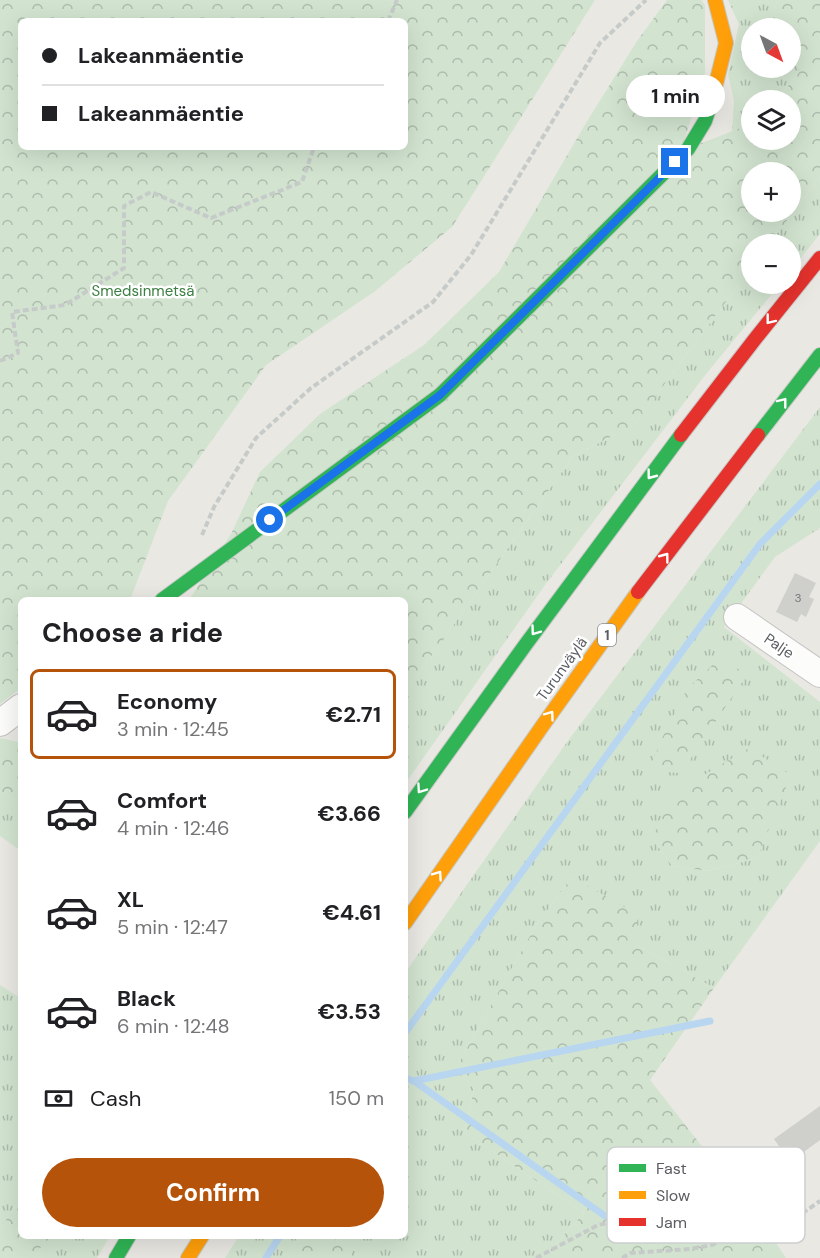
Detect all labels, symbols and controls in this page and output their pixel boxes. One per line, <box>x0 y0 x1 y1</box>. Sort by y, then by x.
north arrow <box>741 18 801 78</box>
map controls <box>741 18 801 294</box>
text: Lakeanmäentie <box>78 41 244 70</box>
callout: 1 min <box>626 75 724 117</box>
text: 1 min <box>651 83 700 109</box>
button: layers <box>741 90 801 150</box>
text: Lakeanmäentie <box>78 99 244 128</box>
route end <box>661 148 688 175</box>
button: + <box>741 162 801 222</box>
button: − <box>741 234 801 294</box>
park label: Smedsinmetsä <box>92 281 194 301</box>
one-way arrow <box>767 313 778 324</box>
one-way arrow <box>776 398 787 409</box>
one-way arrow <box>648 468 659 479</box>
route start <box>256 506 283 533</box>
one-way arrow <box>657 553 668 564</box>
house number: 3 <box>794 590 802 606</box>
text: Choose a ride <box>42 615 223 650</box>
one-way arrow <box>531 624 542 635</box>
road number: 1 <box>598 624 616 646</box>
street label: Palje <box>760 629 798 663</box>
street label: Turunväylä <box>532 633 592 705</box>
icon: car <box>45 687 99 741</box>
text: Economy <box>117 687 217 716</box>
text: €2.71 <box>326 700 381 729</box>
one-way arrow <box>543 710 554 721</box>
text: 3 min · 12:45 <box>117 716 229 742</box>
one-way arrow <box>417 783 428 794</box>
icon: car <box>45 786 99 840</box>
text: Comfort <box>117 786 207 815</box>
text: €3.66 <box>318 799 381 828</box>
text: 4 min · 12:46 <box>117 815 230 841</box>
one-way arrow <box>431 870 442 881</box>
icon: car <box>45 885 99 939</box>
text: XL <box>117 885 144 914</box>
text: €4.61 <box>322 898 381 927</box>
text: 5 min · 12:47 <box>117 914 228 940</box>
icon: car <box>45 984 99 1038</box>
text: Black <box>117 984 176 1013</box>
text: €3.53 <box>318 997 381 1026</box>
text: 6 min · 12:48 <box>117 1013 230 1039</box>
icon: cash <box>42 1082 75 1115</box>
text: Cash <box>90 1084 141 1113</box>
text: 150 m <box>329 1085 384 1111</box>
legend <box>607 1147 805 1243</box>
button: Confirm <box>42 1158 384 1227</box>
text: Fast <box>656 1158 687 1179</box>
text: Slow <box>656 1185 690 1206</box>
text: Jam <box>656 1212 687 1233</box>

